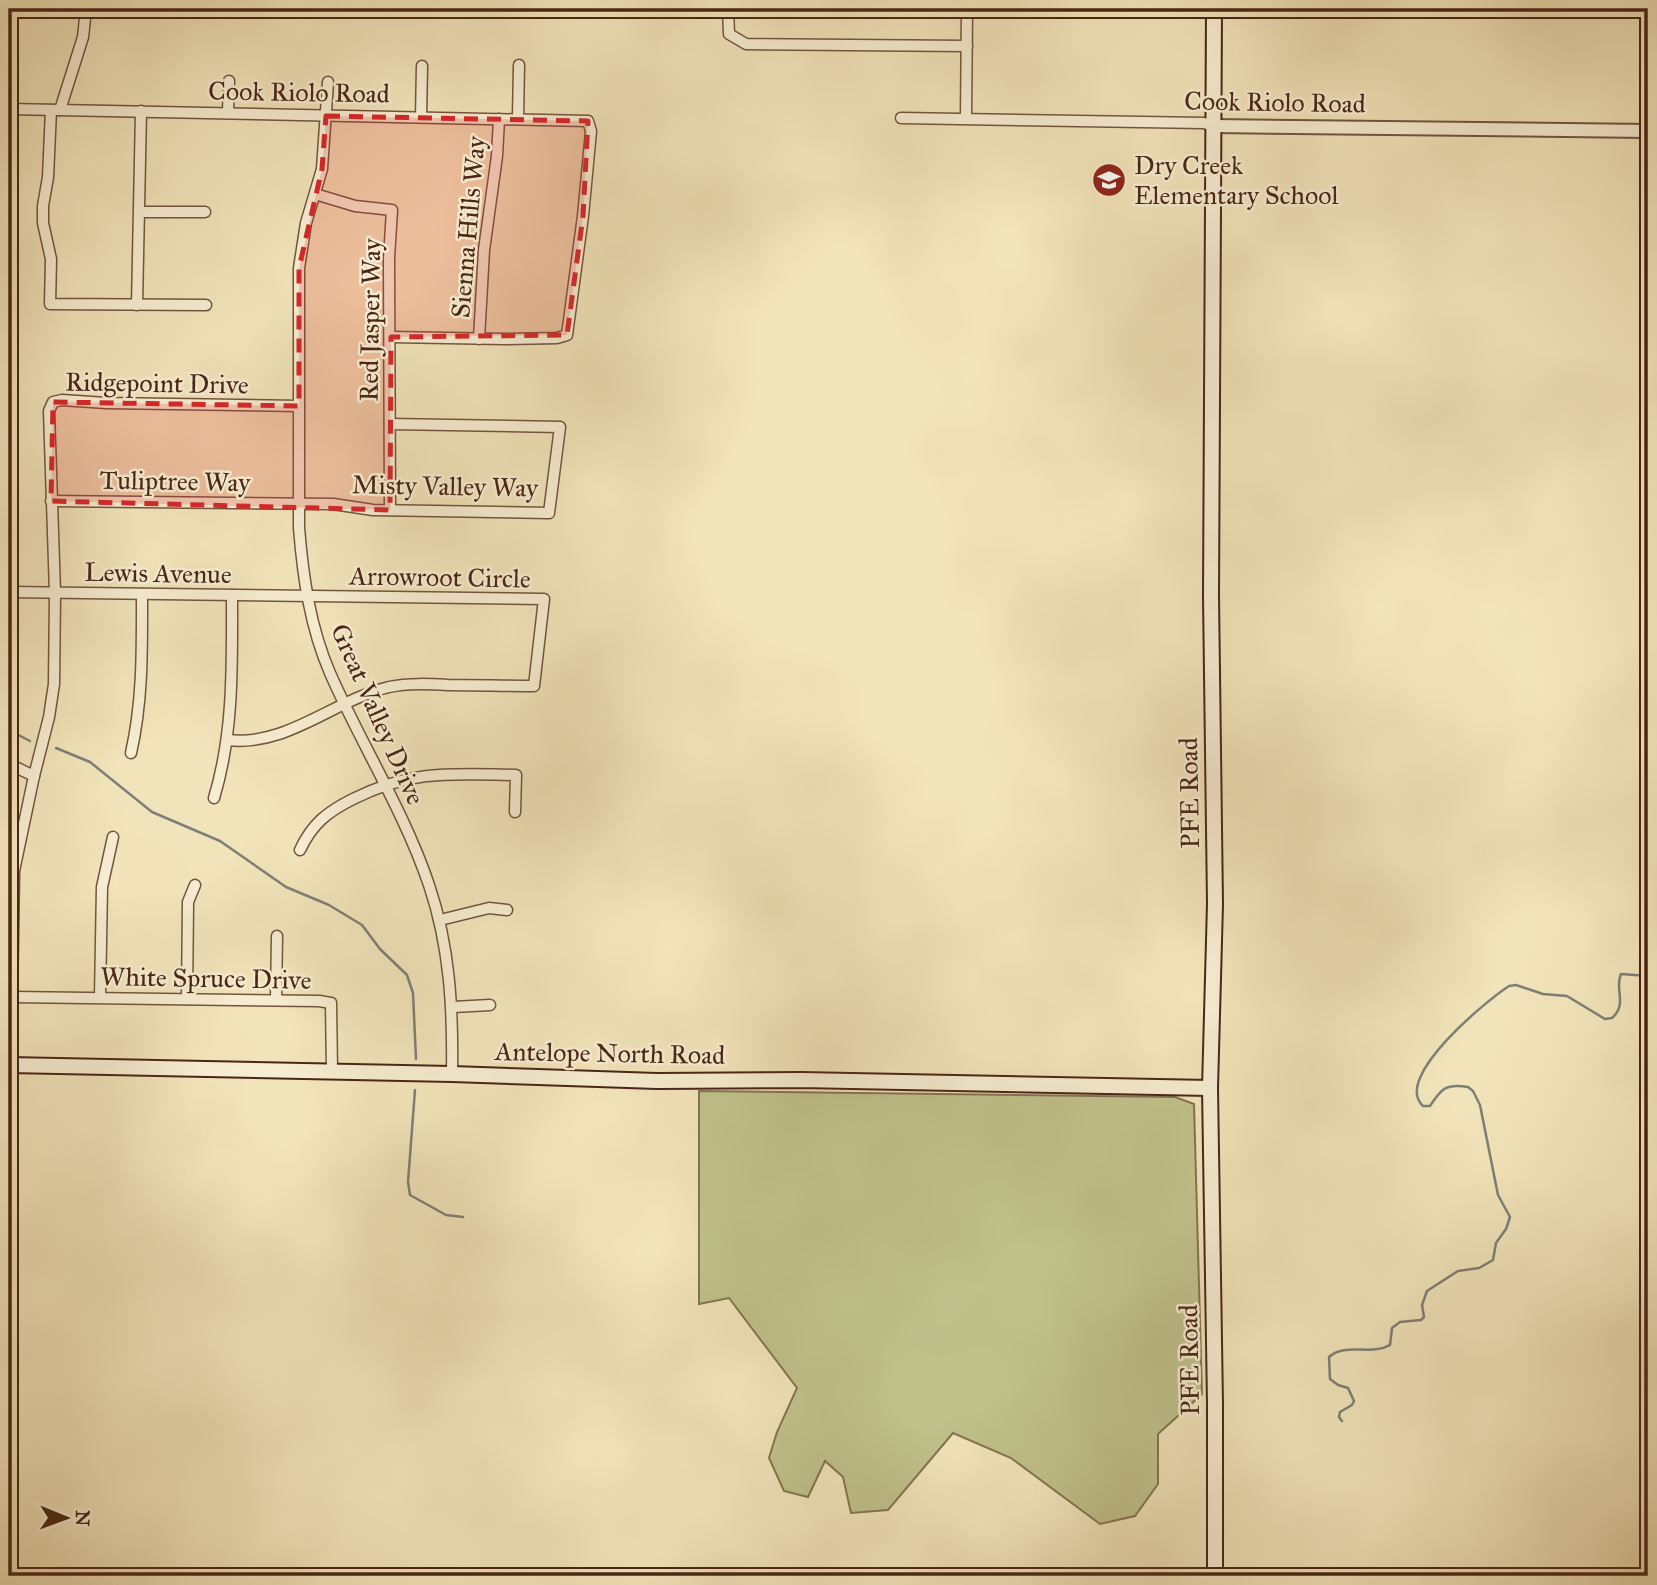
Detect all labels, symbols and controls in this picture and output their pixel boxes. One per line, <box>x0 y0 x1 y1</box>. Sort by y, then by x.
street label: Cook Riolo Road <box>208 74 390 110</box>
street label: Cook Riolo Road <box>1184 84 1366 120</box>
street label: Sienna Hills Way <box>444 134 492 319</box>
place label: Dry Creek Elementary School <box>1134 149 1338 211</box>
school or university icon: Dry Creek Elementary School <box>1090 161 1128 199</box>
street label: Red Jasper Way <box>353 237 387 402</box>
street label: Ridgepoint Drive <box>65 365 249 401</box>
street label: Tuliptree Way <box>99 464 251 498</box>
street label: Misty Valley Way <box>352 468 539 504</box>
street label: Lewis Avenue <box>84 556 232 590</box>
street label: Arrowroot Circle <box>348 559 531 595</box>
street label: Great Valley Drive <box>324 619 432 810</box>
street label: PFE Road <box>1172 737 1206 849</box>
street label: White Spruce Drive <box>100 960 312 996</box>
street label: Antelope North Road <box>494 1035 725 1071</box>
street label: PFE Road <box>1172 1304 1206 1416</box>
north arrow <box>32 1484 102 1554</box>
text: N <box>71 1510 94 1527</box>

